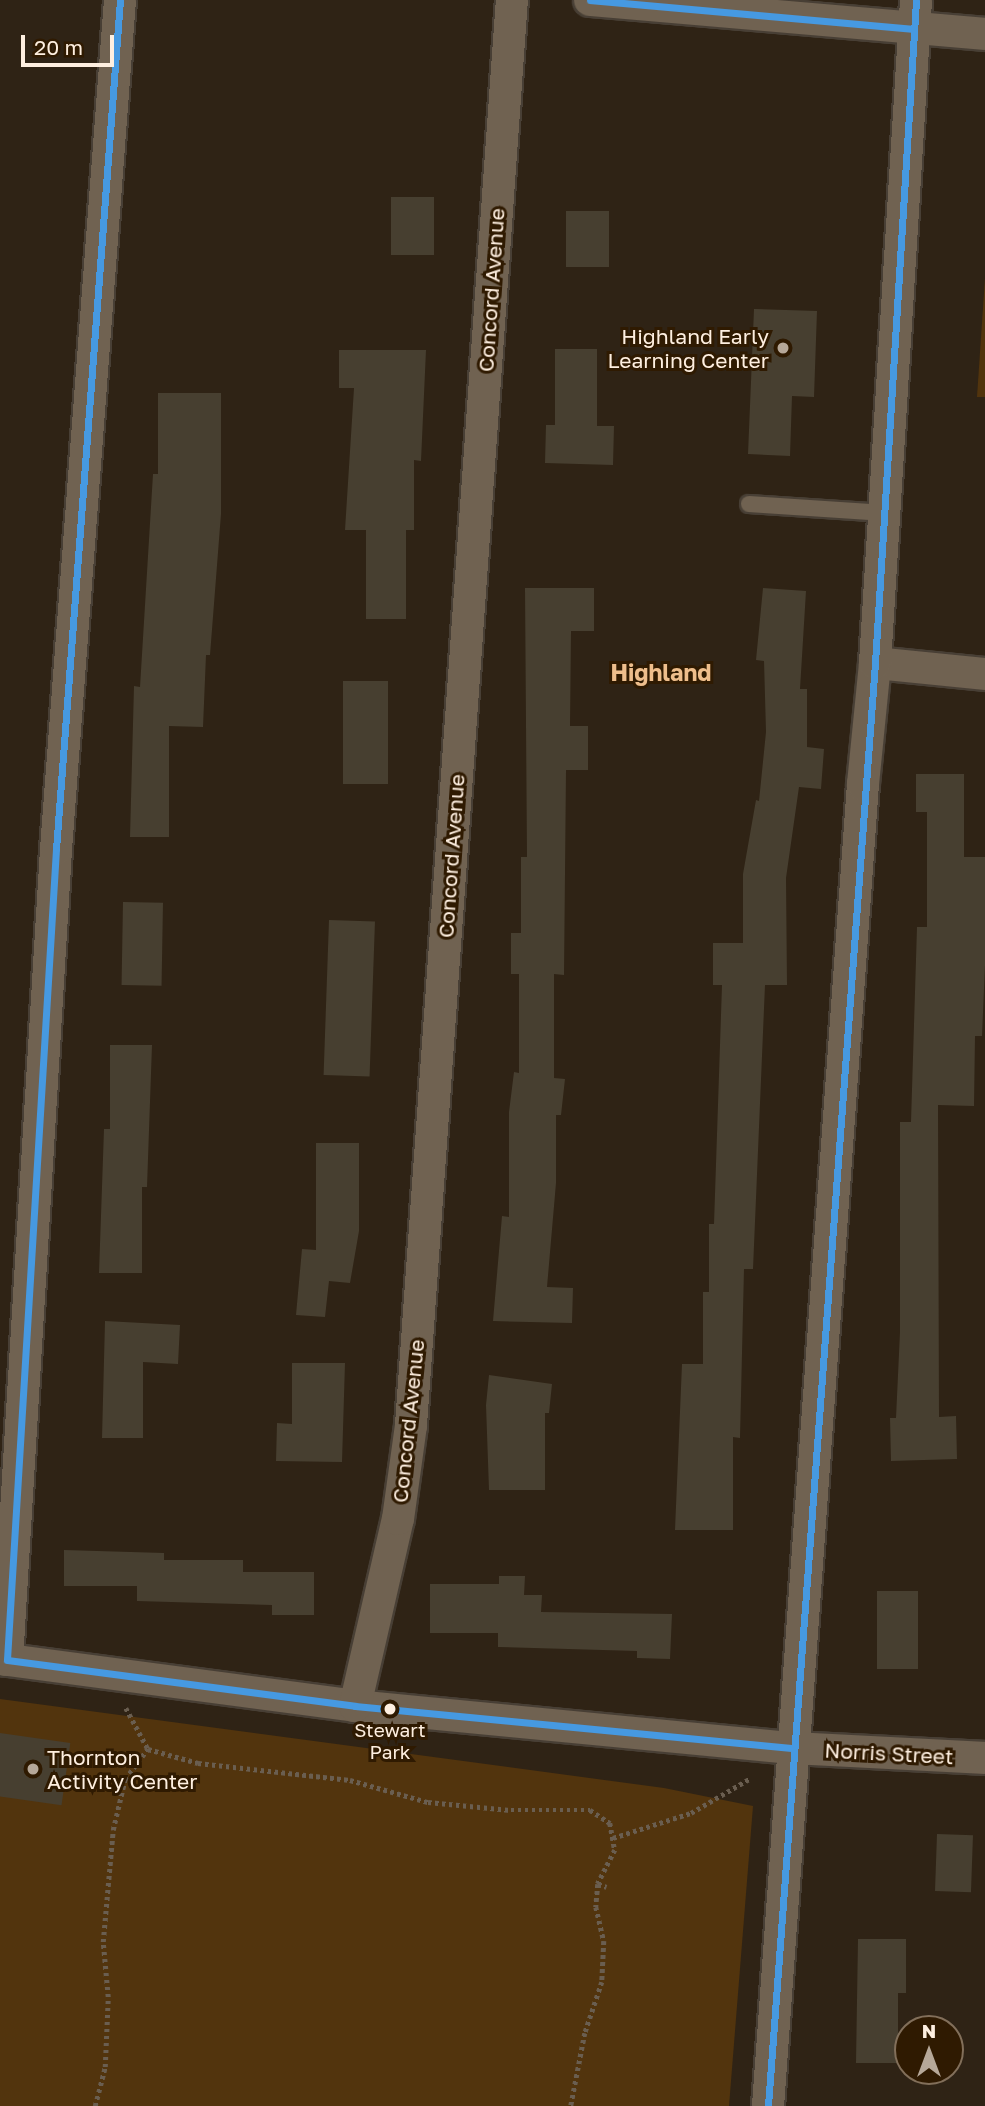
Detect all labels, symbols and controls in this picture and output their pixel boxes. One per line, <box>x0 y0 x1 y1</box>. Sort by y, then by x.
scale bar <box>24 21 117 65</box>
text: 20 m <box>34 34 83 60</box>
street label: Concord Avenue <box>473 207 509 373</box>
place label: Highland Early Learning Center <box>607 323 769 373</box>
marker: Highland Early Learning Center <box>775 340 791 356</box>
district label: Highland <box>611 658 711 686</box>
street label: Concord Avenue <box>433 773 469 939</box>
street label: Concord Avenue <box>387 1338 429 1504</box>
marker: Stewart Park <box>383 1702 397 1716</box>
place label: Stewart Park <box>354 1719 426 1763</box>
street label: Norris Street <box>824 1737 954 1769</box>
place label: Thornton Activity Center <box>47 1744 197 1794</box>
marker: Thornton Activity Center <box>25 1761 41 1777</box>
north arrow <box>894 2015 964 2085</box>
text: N <box>922 2019 936 2042</box>

